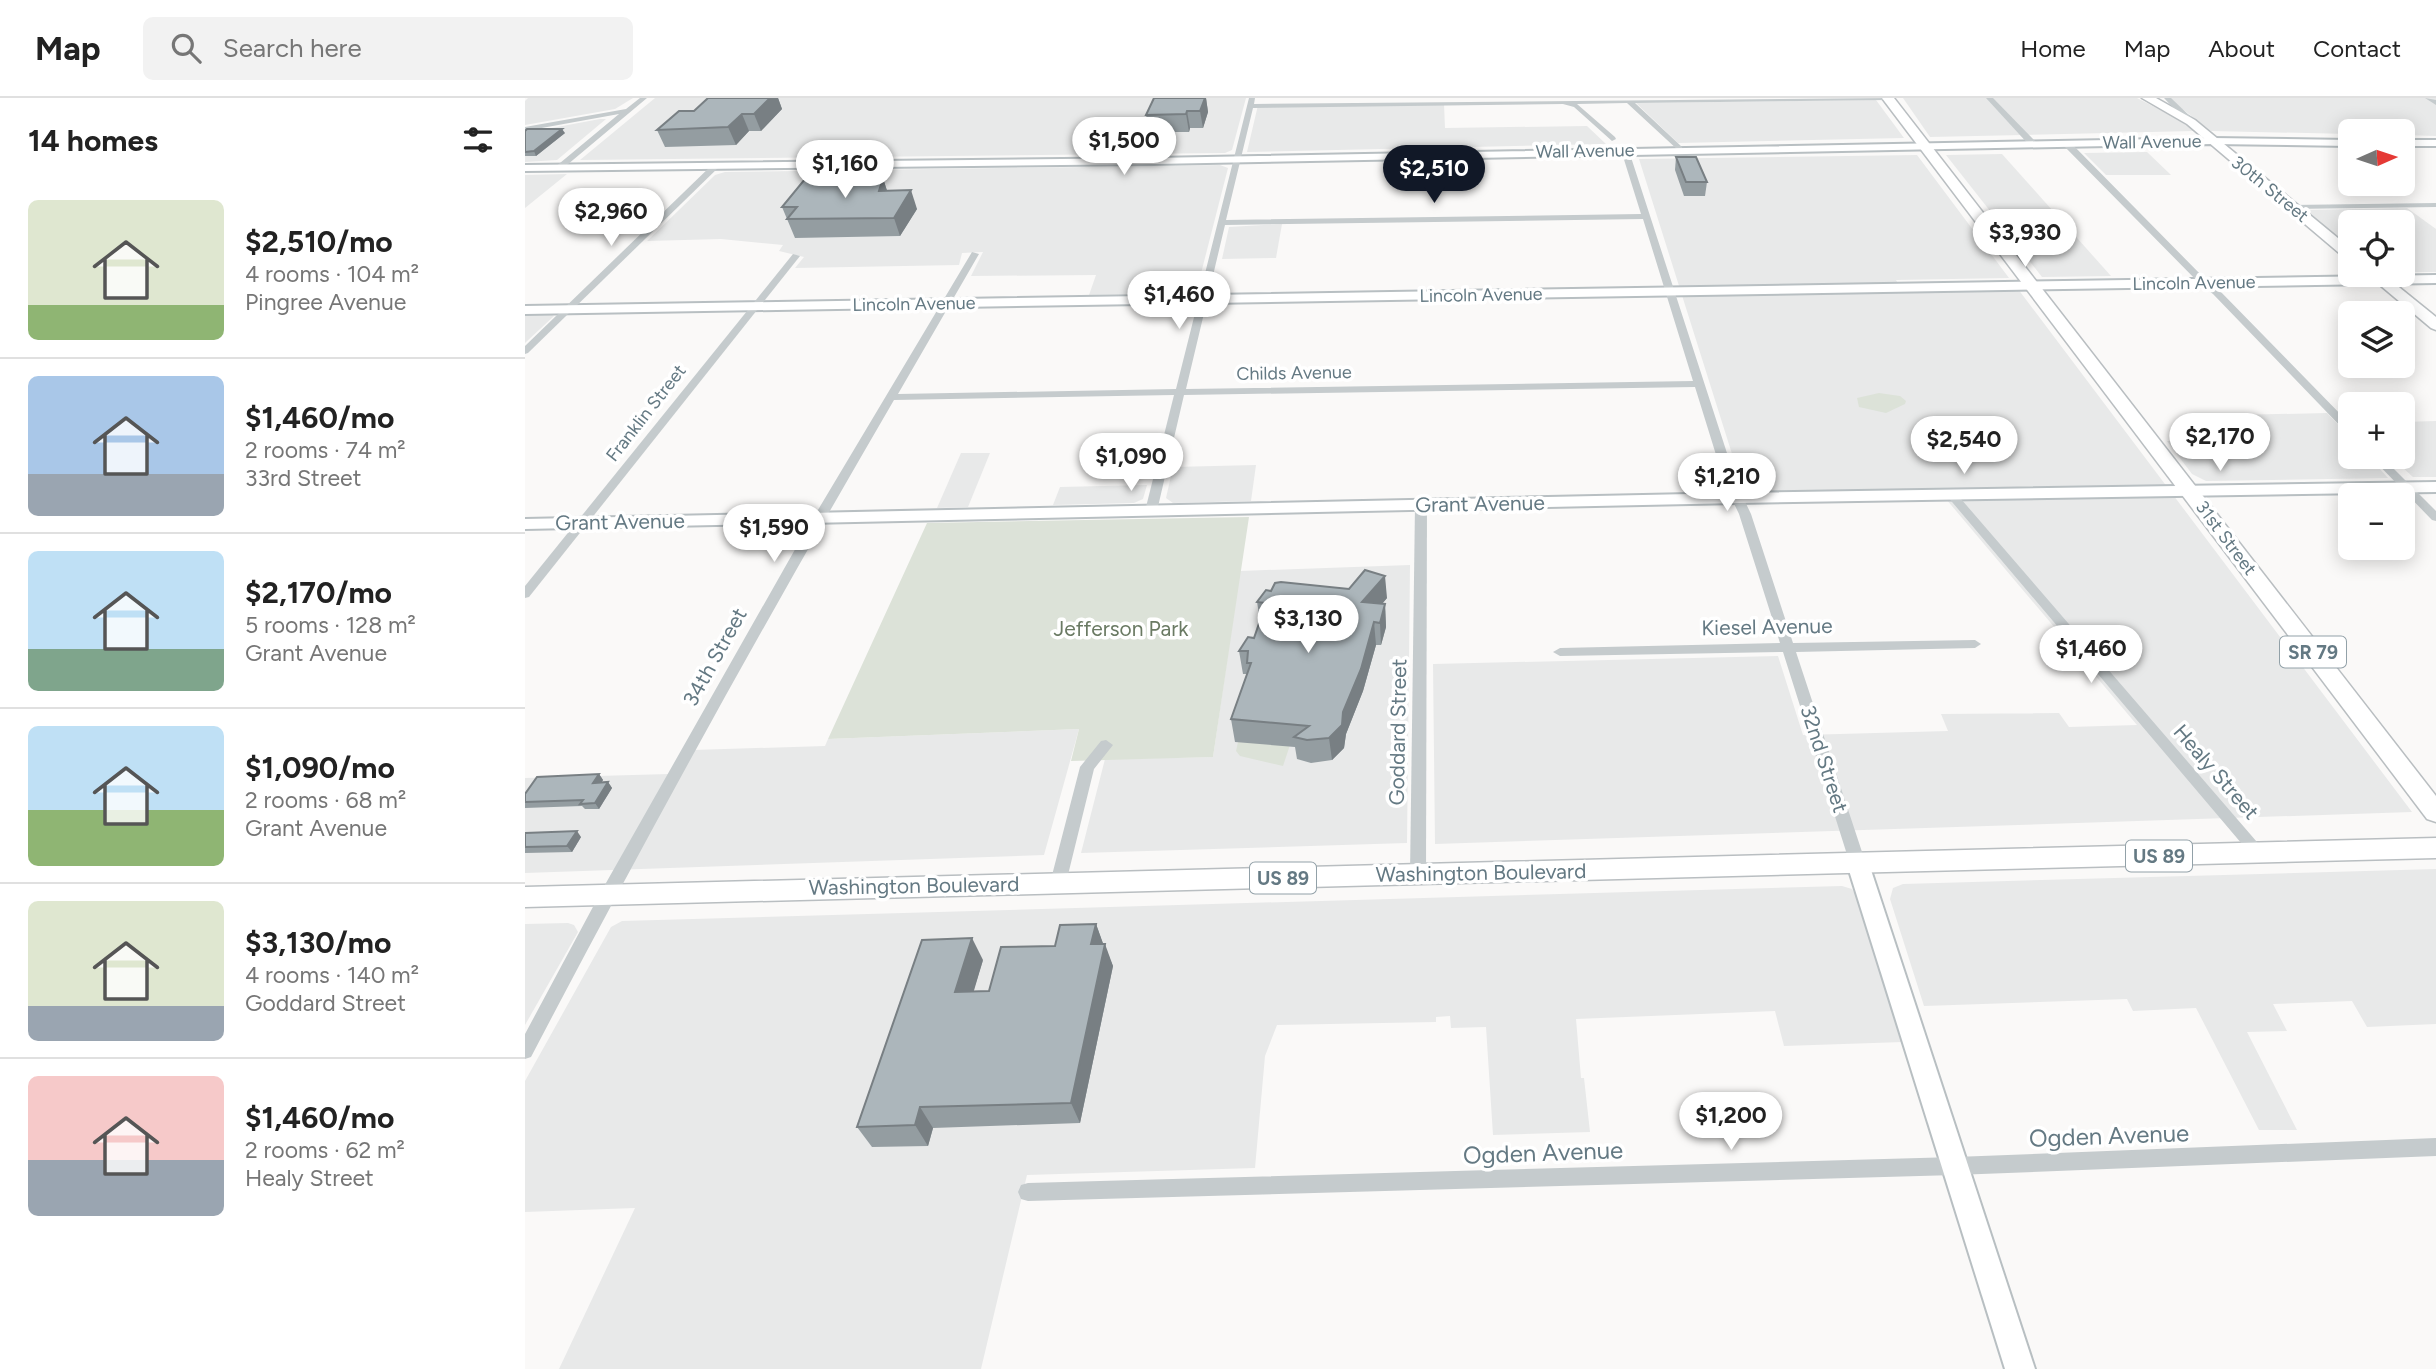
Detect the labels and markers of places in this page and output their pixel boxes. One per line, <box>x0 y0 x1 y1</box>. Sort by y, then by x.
pin: $1,500 <box>1067 118 1181 177</box>
pin: $1,160 <box>788 140 902 200</box>
pin: $2,510 <box>1377 146 1491 205</box>
pin: $2,960 <box>554 188 668 248</box>
pin: $3,930 <box>1968 209 2082 269</box>
pin: $1,460 <box>1122 272 1236 331</box>
pin: $2,170 <box>2163 414 2277 473</box>
pin: $2,540 <box>1907 416 2021 476</box>
pin: $1,090 <box>1074 434 1188 493</box>
pin: $1,210 <box>1670 454 1784 513</box>
pin: $1,590 <box>717 504 831 564</box>
pin: $3,130 <box>1251 596 1365 655</box>
pin: $1,460 <box>2034 626 2148 685</box>
pin: $1,200 <box>1674 1093 1788 1152</box>

